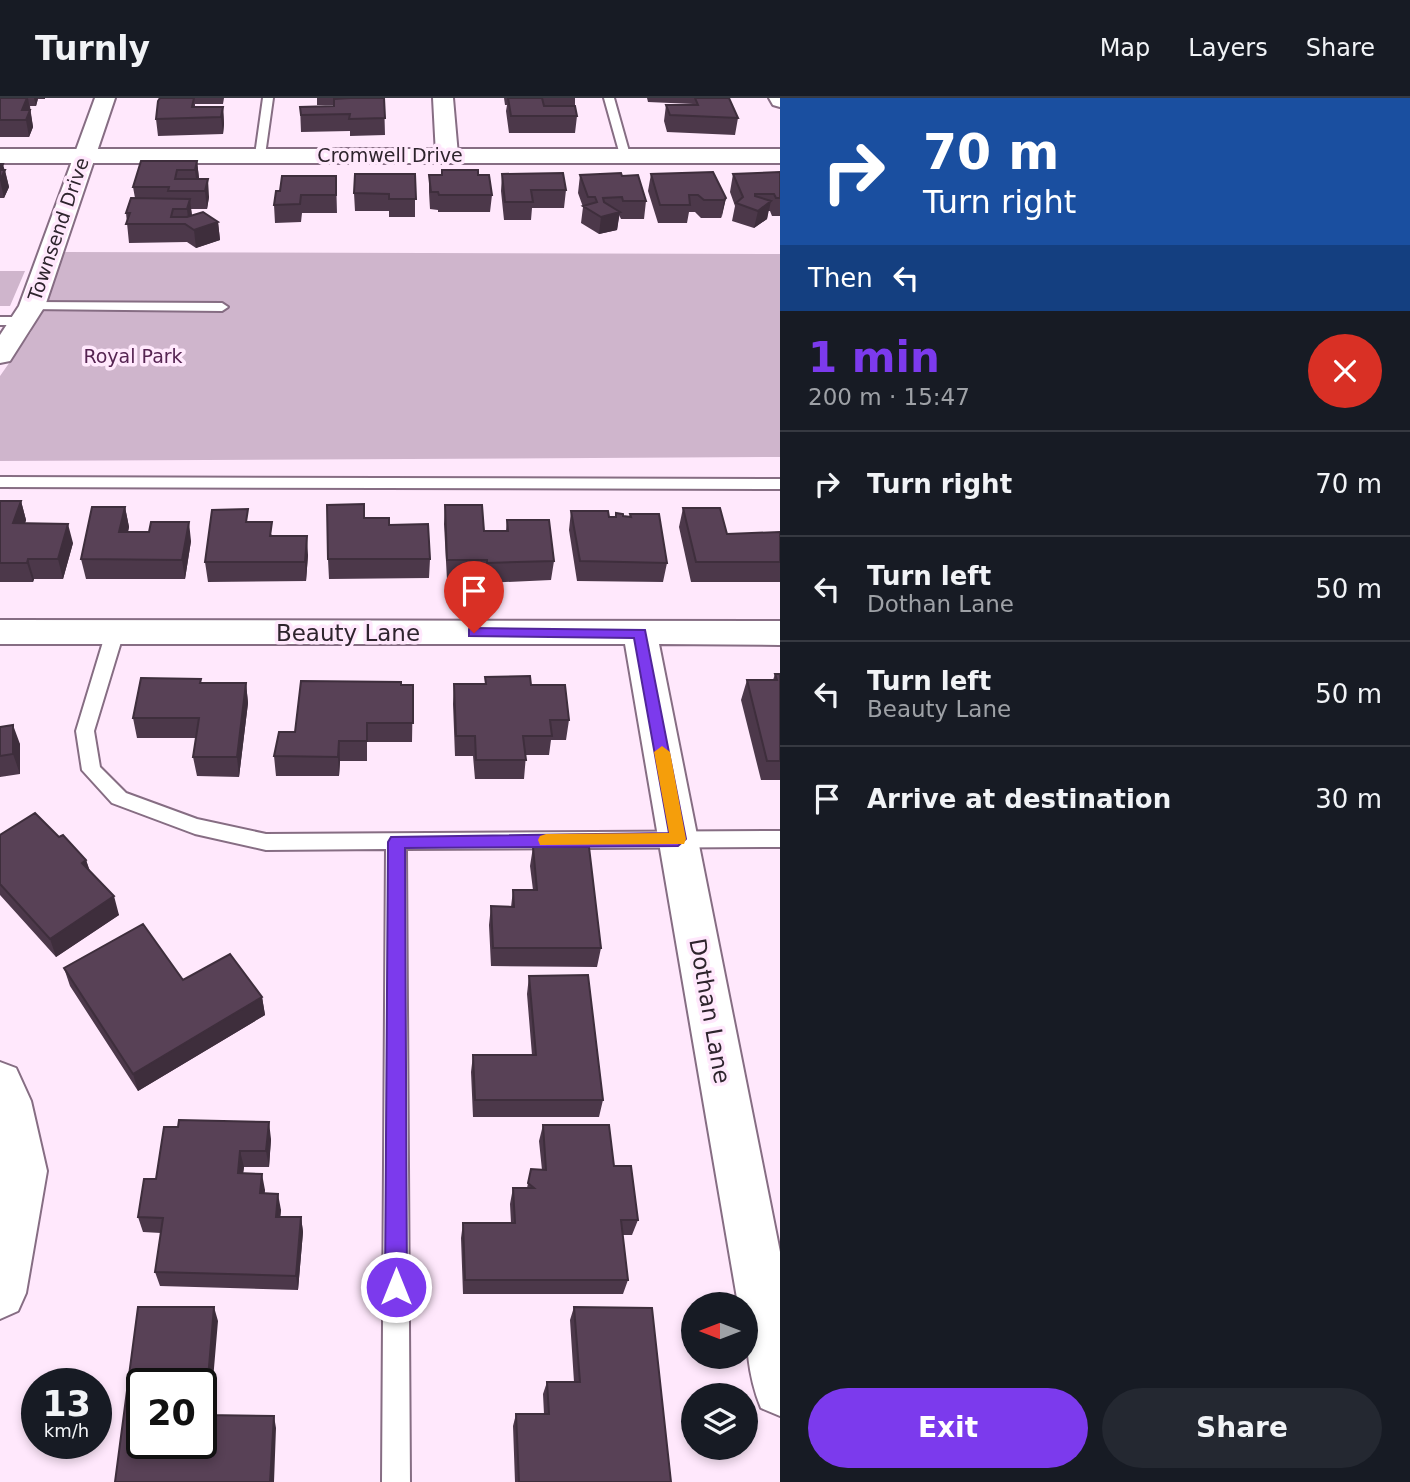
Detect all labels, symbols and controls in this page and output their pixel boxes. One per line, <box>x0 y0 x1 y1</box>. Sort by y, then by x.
text: Turnly <box>35 29 150 68</box>
text: Map <box>1100 34 1150 62</box>
text: Layers <box>1188 34 1268 62</box>
text: Share <box>1306 34 1375 62</box>
text: 70 m <box>923 124 1059 181</box>
icon: right <box>808 126 899 217</box>
street label: Cromwell Drive <box>317 144 463 166</box>
street label: Townsend Drive <box>23 155 93 304</box>
text: Turn right <box>923 183 1076 221</box>
icon: left <box>887 259 925 297</box>
text: Then <box>808 263 873 293</box>
text: 1 min <box>808 333 940 382</box>
button: close <box>1308 334 1382 408</box>
park label: Royal Park <box>83 345 183 367</box>
text: 200 m · 15:47 <box>808 384 970 410</box>
icon: right <box>808 465 846 503</box>
text: Turn right <box>867 469 1012 499</box>
text: 70 m <box>1315 469 1382 499</box>
pin <box>444 561 504 633</box>
text: Turn left <box>867 561 991 591</box>
icon: left <box>808 570 846 608</box>
icon: arrive <box>455 572 493 610</box>
text: 50 m <box>1315 574 1382 604</box>
text: Dothan Lane <box>867 591 1014 617</box>
street label: Beauty Lane <box>276 620 420 646</box>
text: Turn left <box>867 666 991 696</box>
icon: left <box>808 675 846 713</box>
text: 50 m <box>1315 679 1382 709</box>
text: Beauty Lane <box>867 696 1011 722</box>
icon: arrive <box>808 780 846 818</box>
text: Arrive at destination <box>867 784 1171 814</box>
text: 30 m <box>1315 784 1382 814</box>
street label: Dothan Lane <box>684 936 736 1086</box>
position arrow <box>359 1250 433 1324</box>
north arrow <box>681 1292 758 1368</box>
map controls <box>681 1292 758 1460</box>
speed limit sign: 20 <box>126 1368 217 1459</box>
button: layers <box>681 1383 758 1460</box>
text: 13 <box>42 1384 91 1424</box>
button: Exit <box>808 1388 1088 1468</box>
button: Share <box>1102 1388 1382 1468</box>
text: km/h <box>44 1420 89 1441</box>

